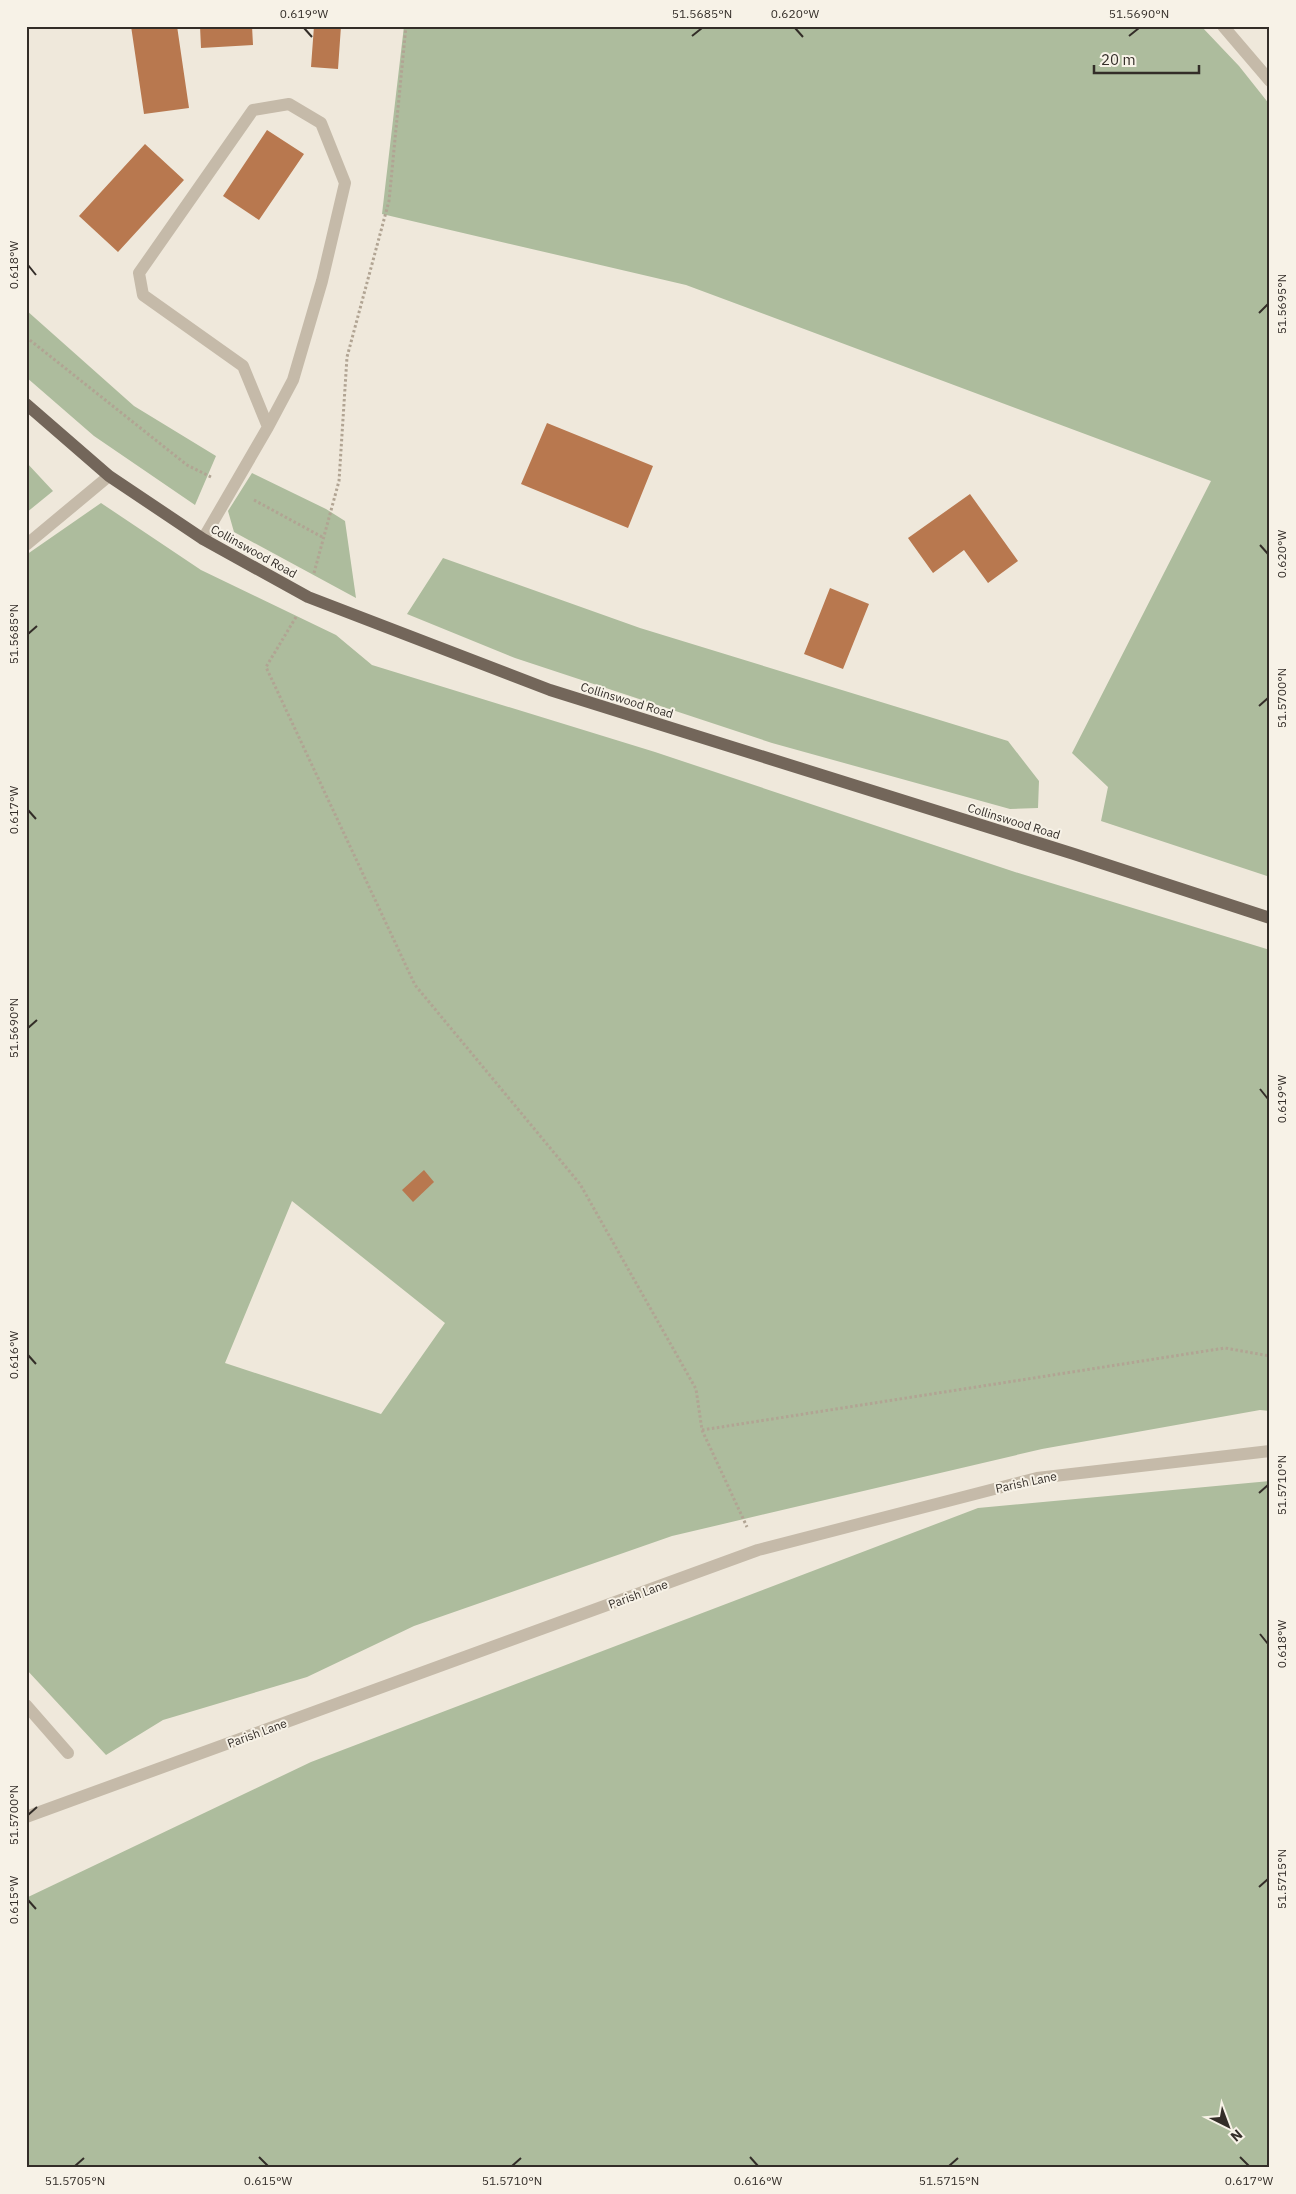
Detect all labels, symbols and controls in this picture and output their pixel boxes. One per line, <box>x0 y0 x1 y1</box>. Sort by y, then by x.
text: 0.619°W <box>280 6 328 21</box>
text: 51.5685°N <box>672 6 732 21</box>
text: 0.620°W <box>771 6 819 21</box>
text: 51.5690°N <box>1109 6 1169 21</box>
scale bar <box>1094 42 1198 74</box>
text: 20 m <box>1101 50 1136 69</box>
text: 0.618°W <box>6 241 21 289</box>
text: 51.5695°N <box>1274 274 1289 334</box>
street label: Collinswood Road <box>208 521 300 581</box>
text: 0.620°W <box>1274 530 1289 578</box>
text: 51.5685°N <box>6 604 21 664</box>
text: 51.5700°N <box>1274 668 1289 728</box>
street label: Collinswood Road <box>579 679 675 721</box>
text: 0.617°W <box>6 786 21 834</box>
street label: Collinswood Road <box>966 800 1062 842</box>
text: 51.5690°N <box>6 998 21 1058</box>
text: 0.619°W <box>1274 1075 1289 1123</box>
text: 0.616°W <box>6 1331 21 1379</box>
text: 51.5710°N <box>1274 1455 1289 1515</box>
street label: Parish Lane <box>994 1468 1058 1496</box>
street label: Parish Lane <box>606 1576 670 1612</box>
text: 0.618°W <box>1274 1620 1289 1668</box>
street label: Parish Lane <box>225 1715 289 1751</box>
text: 51.5700°N <box>6 1785 21 1845</box>
text: 51.5715°N <box>1274 1849 1289 1909</box>
text: 0.615°W <box>6 1876 21 1924</box>
north arrow <box>1204 2102 1254 2152</box>
text: N <box>1227 2126 1246 2146</box>
text: 51.5705°N <box>45 2173 105 2188</box>
text: 0.615°W <box>244 2173 292 2188</box>
text: 51.5710°N <box>482 2173 542 2188</box>
text: 0.616°W <box>734 2173 782 2188</box>
text: 51.5715°N <box>919 2173 979 2188</box>
text: 0.617°W <box>1225 2173 1273 2188</box>

